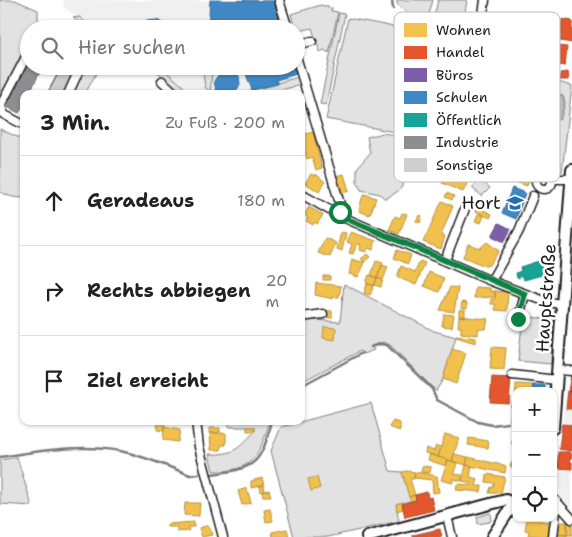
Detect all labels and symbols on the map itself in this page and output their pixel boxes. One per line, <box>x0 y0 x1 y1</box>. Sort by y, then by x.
legend <box>394 12 560 182</box>
text: Wohnen <box>436 21 491 39</box>
text: Handel <box>436 43 485 61</box>
text: Büros <box>436 66 473 84</box>
text: Schulen <box>436 88 488 106</box>
text: Öffentlich <box>436 111 502 129</box>
text: Industrie <box>436 133 499 151</box>
text: Sonstige <box>436 156 493 174</box>
place label: Hort <box>461 191 501 215</box>
school or university icon: Hort <box>505 193 525 213</box>
route start <box>329 201 352 224</box>
street label: Hauptstraße <box>530 243 562 353</box>
route end <box>507 308 530 331</box>

